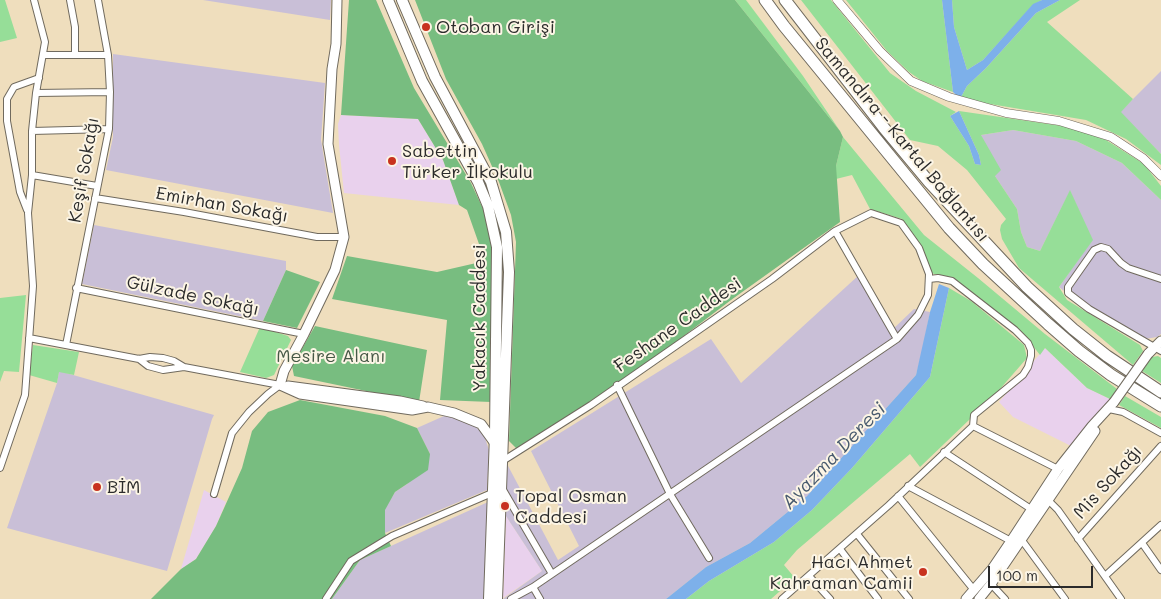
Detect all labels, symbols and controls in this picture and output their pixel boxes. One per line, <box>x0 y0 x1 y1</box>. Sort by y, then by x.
place label: Otoban Girişi <box>436 16 555 38</box>
marker: Otoban Girişi <box>420 21 432 33</box>
street label: Samandıra - Kartal Bağlantısı <box>810 33 994 247</box>
street label: Keşif Sokağı <box>64 116 104 224</box>
place label: Sabettin Türker İlkokulu <box>402 140 533 182</box>
marker: Sabettin Türker İlkokulu <box>386 155 398 167</box>
street label: Emirhan Sokağı <box>154 183 290 227</box>
street label: Yakacık Caddesi <box>468 244 490 392</box>
street label: Gülzade Sokağı <box>125 271 261 321</box>
street label: Feshane Caddesi <box>610 273 746 377</box>
park label: Mesire Alanı <box>276 345 386 367</box>
water label: Ayazma Deresi <box>777 398 891 514</box>
street label: Mis Sokağı <box>1069 441 1147 523</box>
place label: BİM <box>107 476 140 498</box>
marker: BİM <box>91 481 103 493</box>
place label: Topal Osman Caddesi <box>515 485 627 528</box>
marker: Topal Osman Caddesi <box>499 500 511 512</box>
place label: Hacı Ahmet Kahraman Camii <box>770 551 913 594</box>
scale bar <box>991 556 1096 588</box>
text: 100 m <box>996 565 1038 585</box>
marker: Hacı Ahmet Kahraman Camii <box>917 566 929 578</box>

